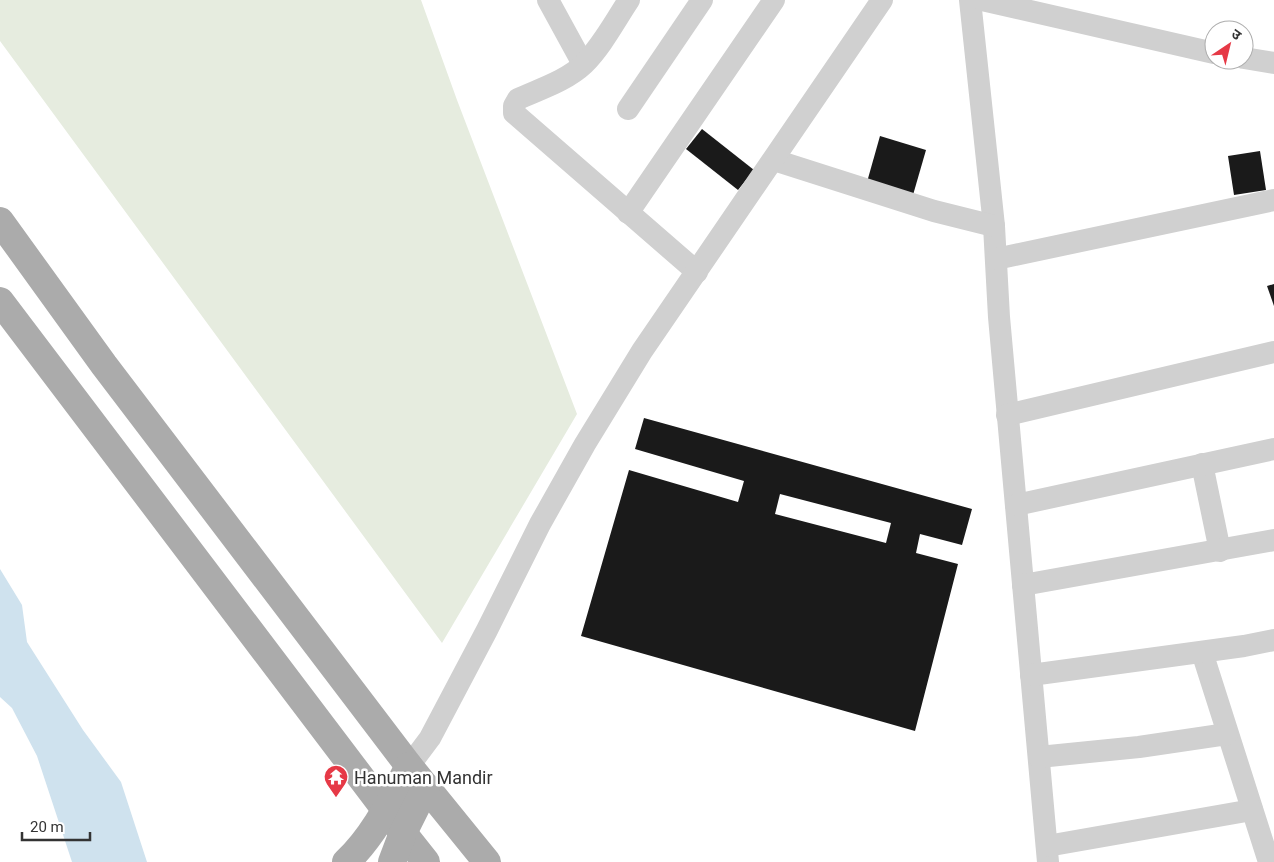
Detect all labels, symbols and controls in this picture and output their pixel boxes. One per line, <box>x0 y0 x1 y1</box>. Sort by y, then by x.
north arrow <box>1204 20 1254 70</box>
text: उ <box>1229 25 1245 44</box>
temple icon: Hanuman Mandir <box>323 764 349 798</box>
place label: Hanuman Mandir <box>354 767 493 788</box>
scale bar <box>22 810 90 842</box>
text: 20 m <box>30 818 64 836</box>

